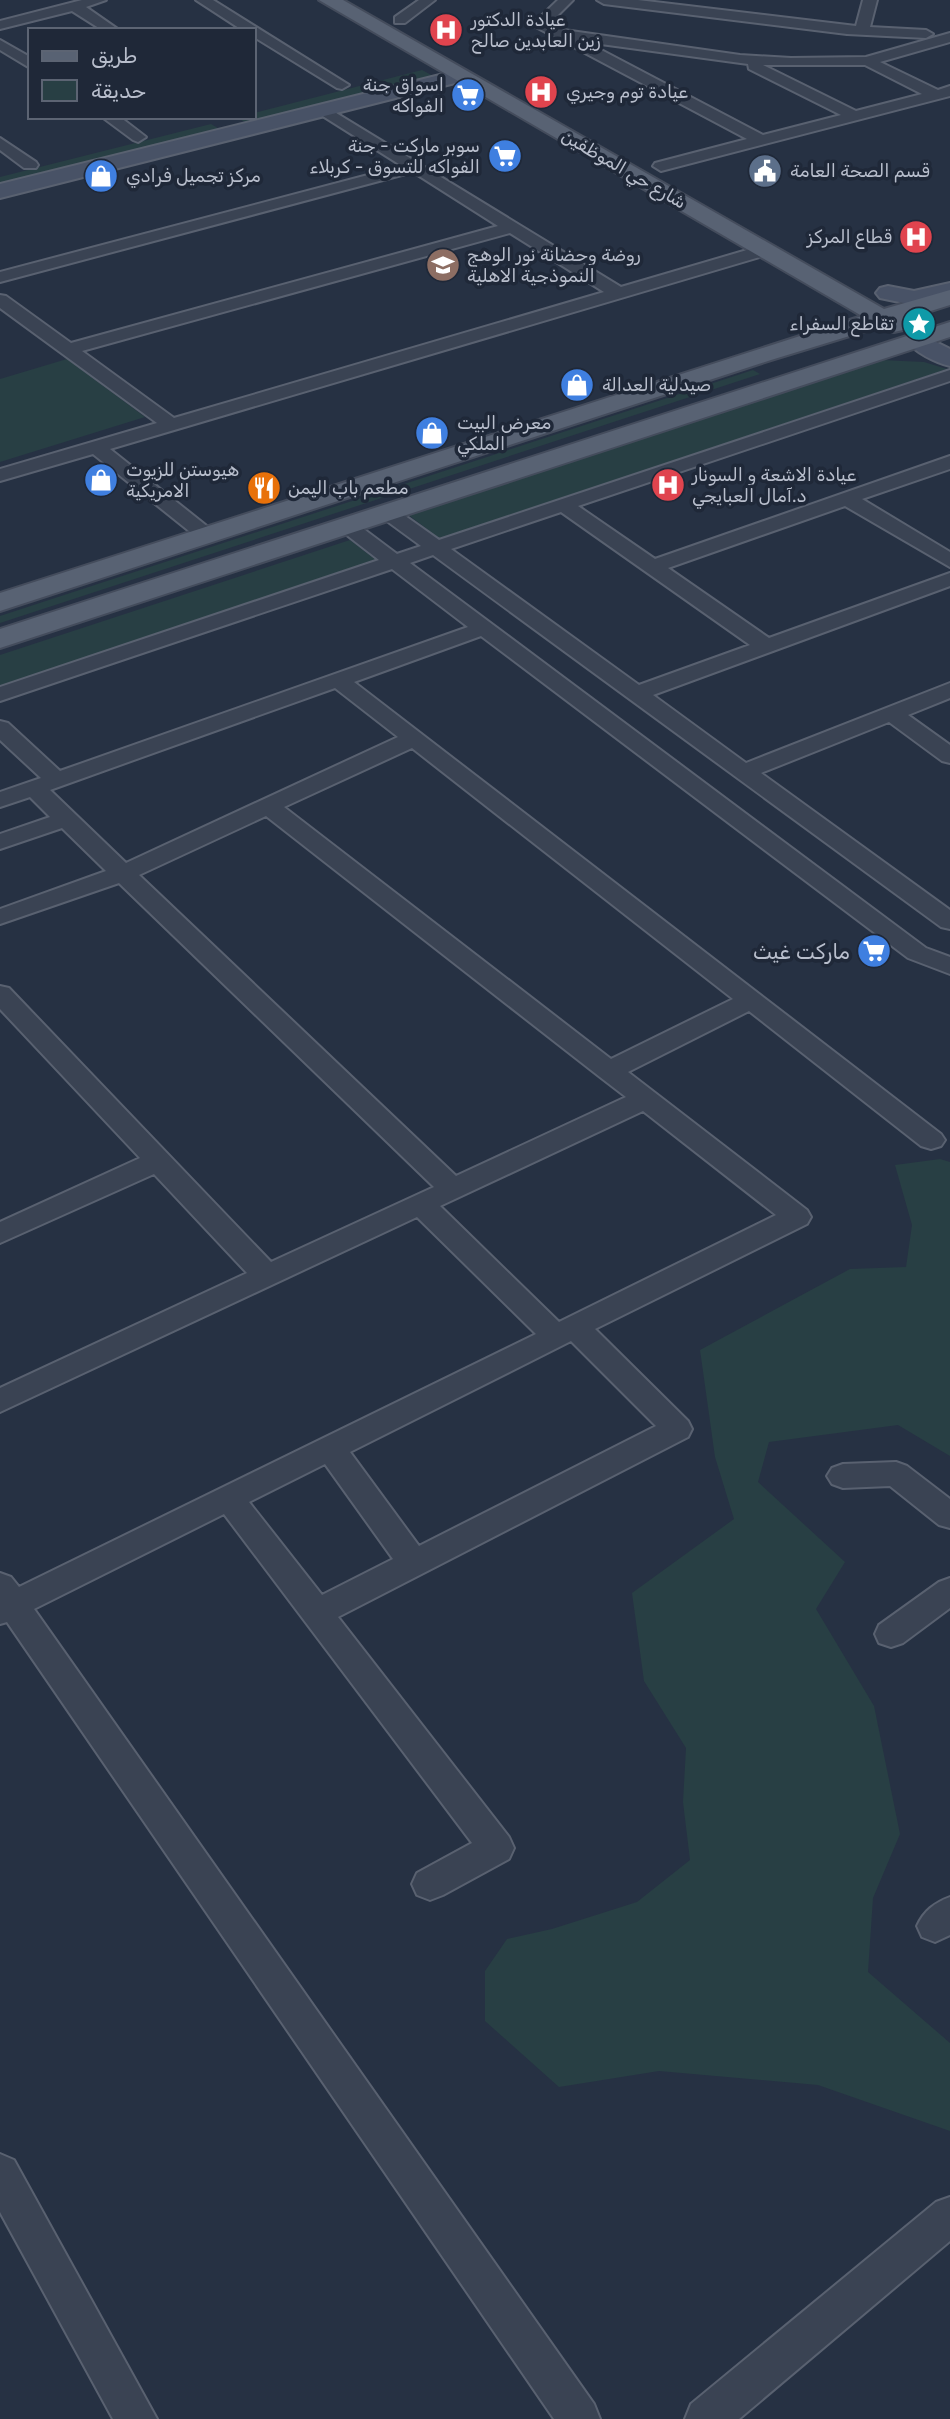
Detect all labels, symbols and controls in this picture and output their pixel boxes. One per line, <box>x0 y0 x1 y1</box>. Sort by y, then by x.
place label: عيادة الدكتور زين العابدين صالح <box>470 9 601 54</box>
hospital icon: عيادة الدكتور زين العابدين صالح <box>427 11 465 49</box>
legend <box>28 28 256 119</box>
text: طريق <box>91 43 137 68</box>
hospital icon: عيادة توم وجيري <box>522 73 560 111</box>
place label: اسواق جنة الفواكه <box>363 74 444 117</box>
supermarket icon: اسواق جنة الفواكه <box>449 76 487 114</box>
text: حديقة <box>91 78 146 103</box>
place label: عيادة توم وجيري <box>566 81 688 104</box>
street label: شارع حي الموظفين <box>557 124 690 215</box>
place label: سوبر ماركت - جنة الفواكه للتسوق - كربلاء <box>309 135 480 178</box>
supermarket icon: سوبر ماركت - جنة الفواكه للتسوق - كربلاء <box>486 137 524 175</box>
public building icon: قسم الصحة العامة <box>746 152 784 190</box>
shop icon: مركز تجميل فرادي <box>82 157 120 195</box>
place label: قسم الصحة العامة <box>790 160 930 183</box>
place label: مركز تجميل فرادي <box>126 165 261 188</box>
hospital icon: قطاع المركز <box>897 218 935 256</box>
place label: قطاع المركز <box>806 226 892 249</box>
place label: روضة وحضانة نور الوهج النموذجية الاهلية <box>467 244 641 287</box>
school or university icon: روضة وحضانة نور الوهج النموذجية الاهلية <box>424 246 462 284</box>
place icon: تقاطع السفراء <box>900 305 938 343</box>
place label: تقاطع السفراء <box>789 313 894 337</box>
shop icon: صيدلية العدالة <box>558 366 596 404</box>
place label: صيدلية العدالة <box>602 374 711 396</box>
place label: معرض البيت الملكي <box>457 412 551 457</box>
shop icon: معرض البيت الملكي <box>413 414 451 452</box>
place label: هيوستن للزيوت الامريكية <box>126 459 239 502</box>
shop icon: هيوستن للزيوت الامريكية <box>82 461 120 499</box>
place label: عيادة الاشعة و السونار د.آمال العبايجي <box>691 464 856 509</box>
hospital icon: عيادة الاشعة و السونار د.آمال العبايجي <box>649 466 687 504</box>
restaurant icon: مطعم باب اليمن <box>245 469 283 507</box>
place label: مطعم باب اليمن <box>288 477 409 500</box>
supermarket icon: ماركت غيث <box>855 932 893 970</box>
place label: ماركت غيث <box>753 939 850 964</box>

